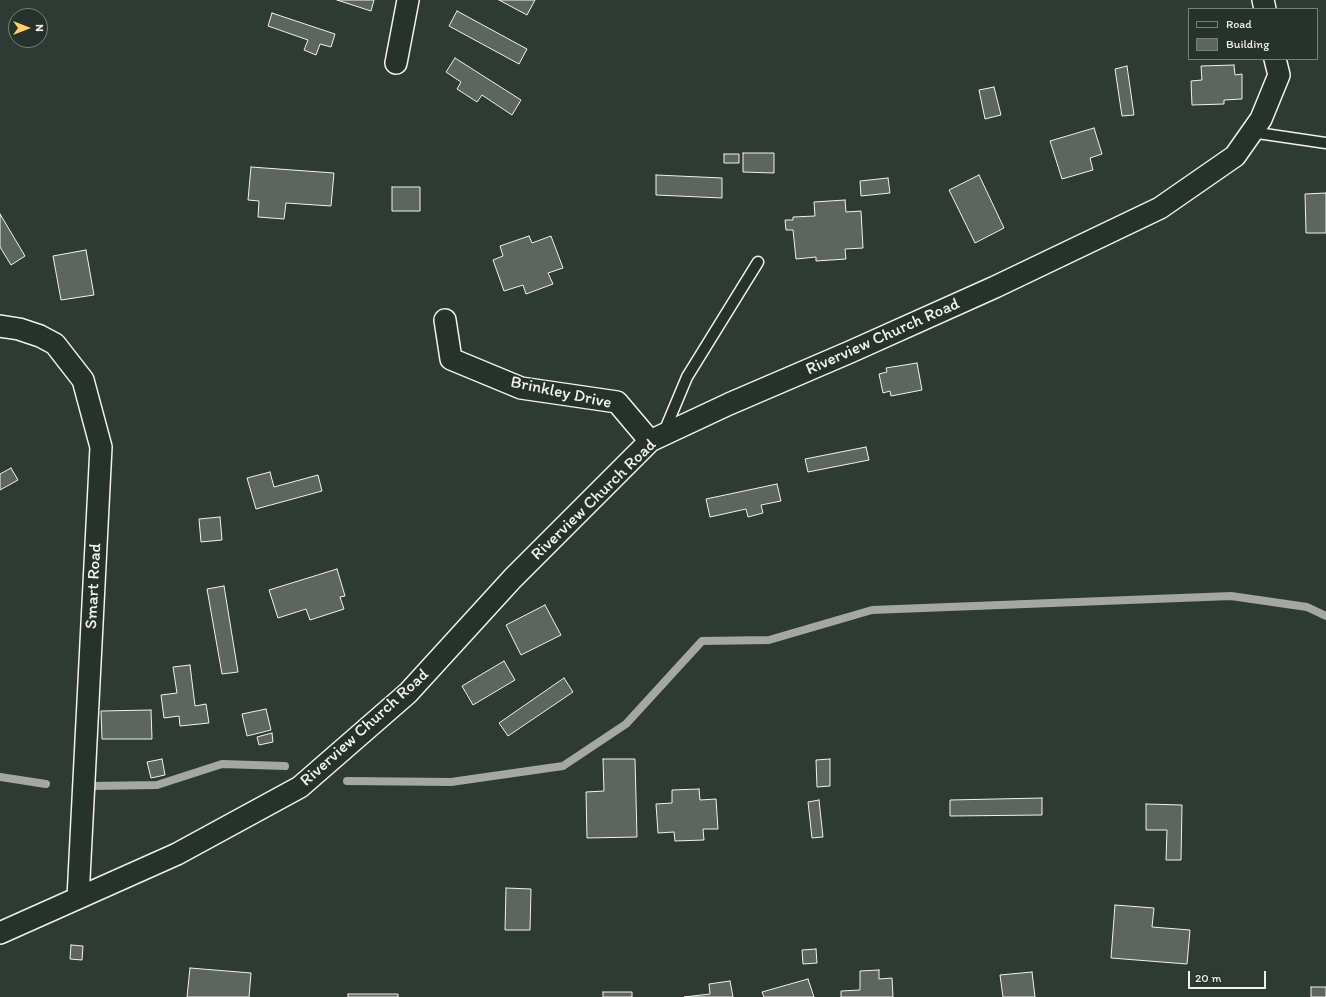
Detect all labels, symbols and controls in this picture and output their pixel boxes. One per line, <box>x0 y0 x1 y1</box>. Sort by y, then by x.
north arrow <box>8 8 48 48</box>
legend <box>1188 8 1318 60</box>
text: Road <box>1226 17 1252 31</box>
text: N <box>33 24 46 32</box>
text: Building <box>1226 37 1269 51</box>
street label: Riverview Church Road <box>803 294 963 380</box>
street label: Brinkley Drive <box>509 372 613 414</box>
street label: Riverview Church Road <box>527 435 661 565</box>
street label: Smart Road <box>82 543 106 629</box>
street label: Riverview Church Road <box>296 665 434 791</box>
scale bar <box>1190 963 1268 989</box>
text: 20 m <box>1195 971 1222 985</box>

